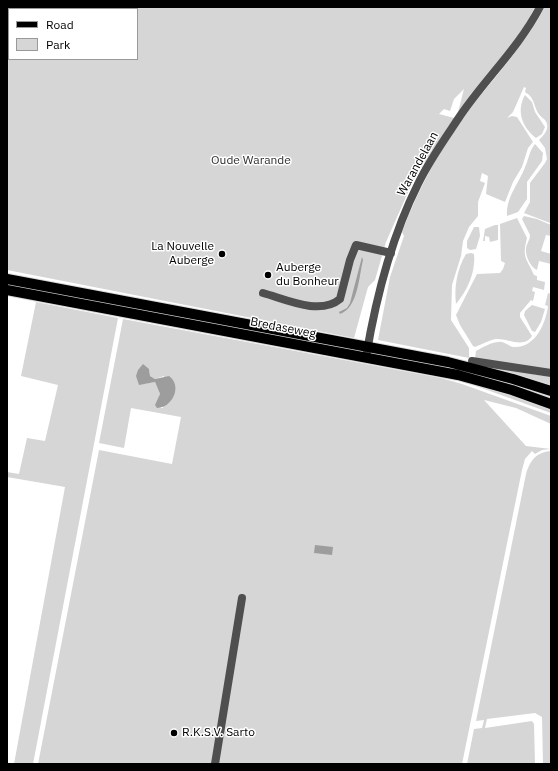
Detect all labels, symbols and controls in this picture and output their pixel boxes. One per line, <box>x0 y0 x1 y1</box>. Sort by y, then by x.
legend <box>8 8 138 60</box>
text: Road <box>46 17 74 32</box>
text: Park <box>46 37 70 52</box>
street label: Warandelaan <box>394 129 442 199</box>
park label: Oude Warande <box>211 154 291 168</box>
place label: La Nouvelle Auberge <box>151 240 214 268</box>
marker: La Nouvelle Auberge <box>217 249 227 259</box>
place label: Auberge du Bonheur <box>276 261 339 289</box>
marker: Auberge du Bonheur <box>263 270 273 280</box>
street label: Bredaseweg <box>249 315 317 341</box>
place label: R.K.S.V. Sarto <box>182 726 255 740</box>
marker: R.K.S.V. Sarto <box>169 728 179 738</box>

